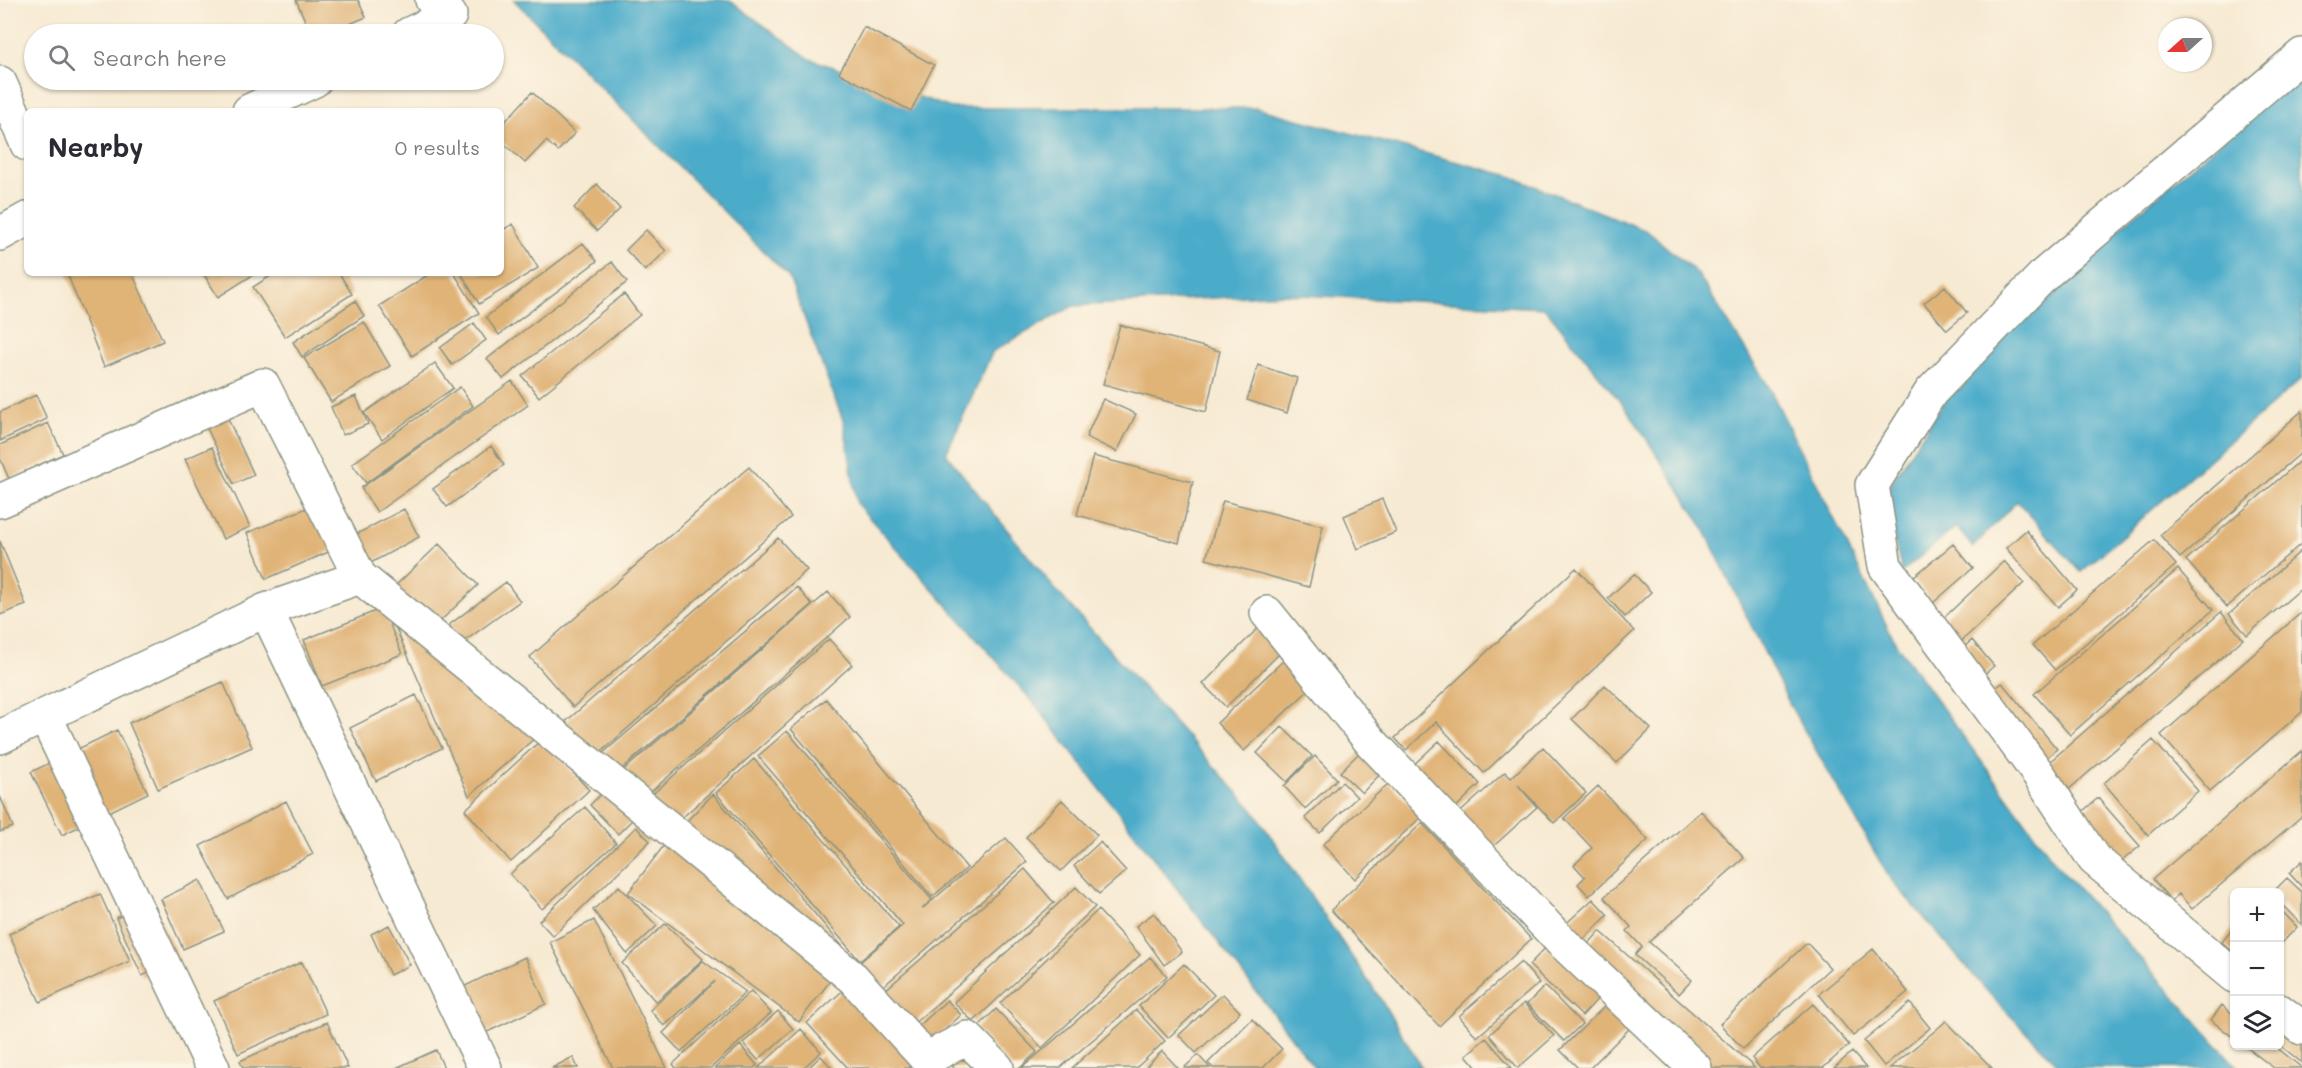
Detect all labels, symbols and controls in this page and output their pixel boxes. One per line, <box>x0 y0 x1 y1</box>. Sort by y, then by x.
north arrow <box>2158 18 2212 72</box>
search box <box>24 24 504 90</box>
icon: search <box>45 41 78 74</box>
text: Search here <box>93 43 227 72</box>
text: Nearby <box>48 130 143 164</box>
text: 0 results <box>395 134 480 160</box>
map controls <box>2230 888 2284 1050</box>
button: + <box>2230 888 2284 942</box>
button: − <box>2230 942 2284 996</box>
button: layers <box>2230 996 2284 1050</box>

